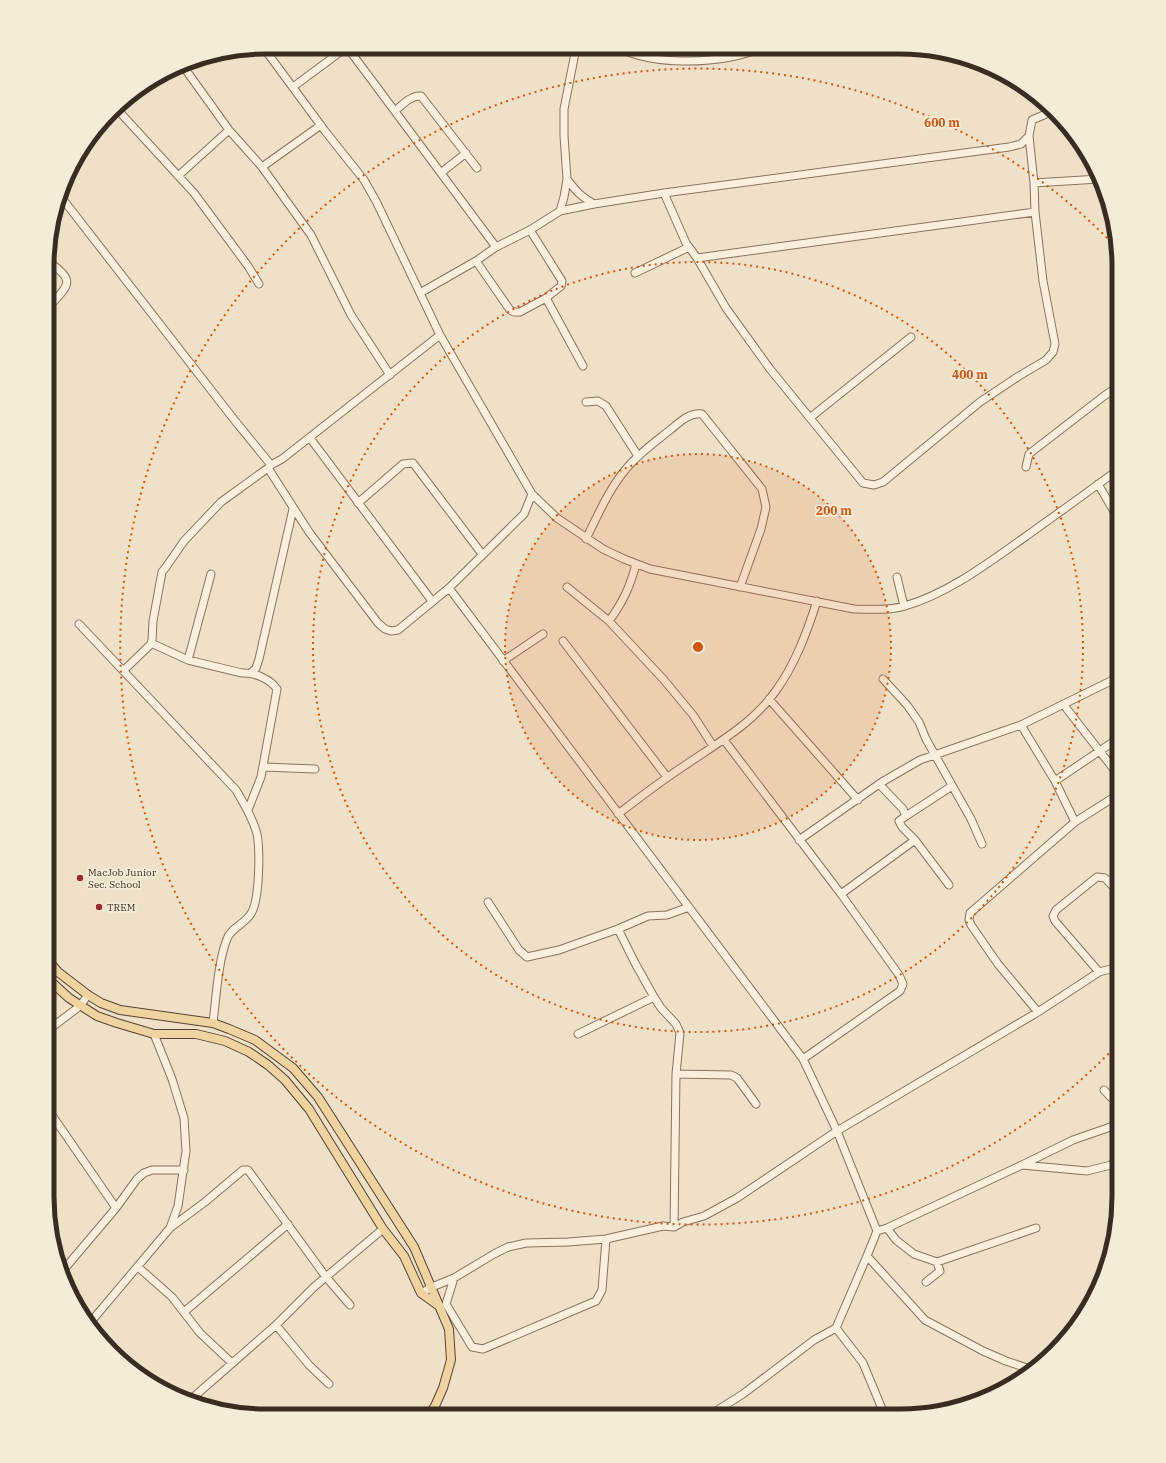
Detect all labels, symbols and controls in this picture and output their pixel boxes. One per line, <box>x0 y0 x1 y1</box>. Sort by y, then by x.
text: 600 m <box>924 115 960 130</box>
text: 400 m <box>952 367 988 382</box>
text: 200 m <box>816 503 852 518</box>
centre of rings <box>691 640 705 654</box>
place label: MacJob Junior Sec. School <box>88 866 157 891</box>
marker: MacJob Junior Sec. School <box>75 873 85 883</box>
place label: TREM <box>107 901 136 914</box>
marker: TREM <box>94 902 104 912</box>

